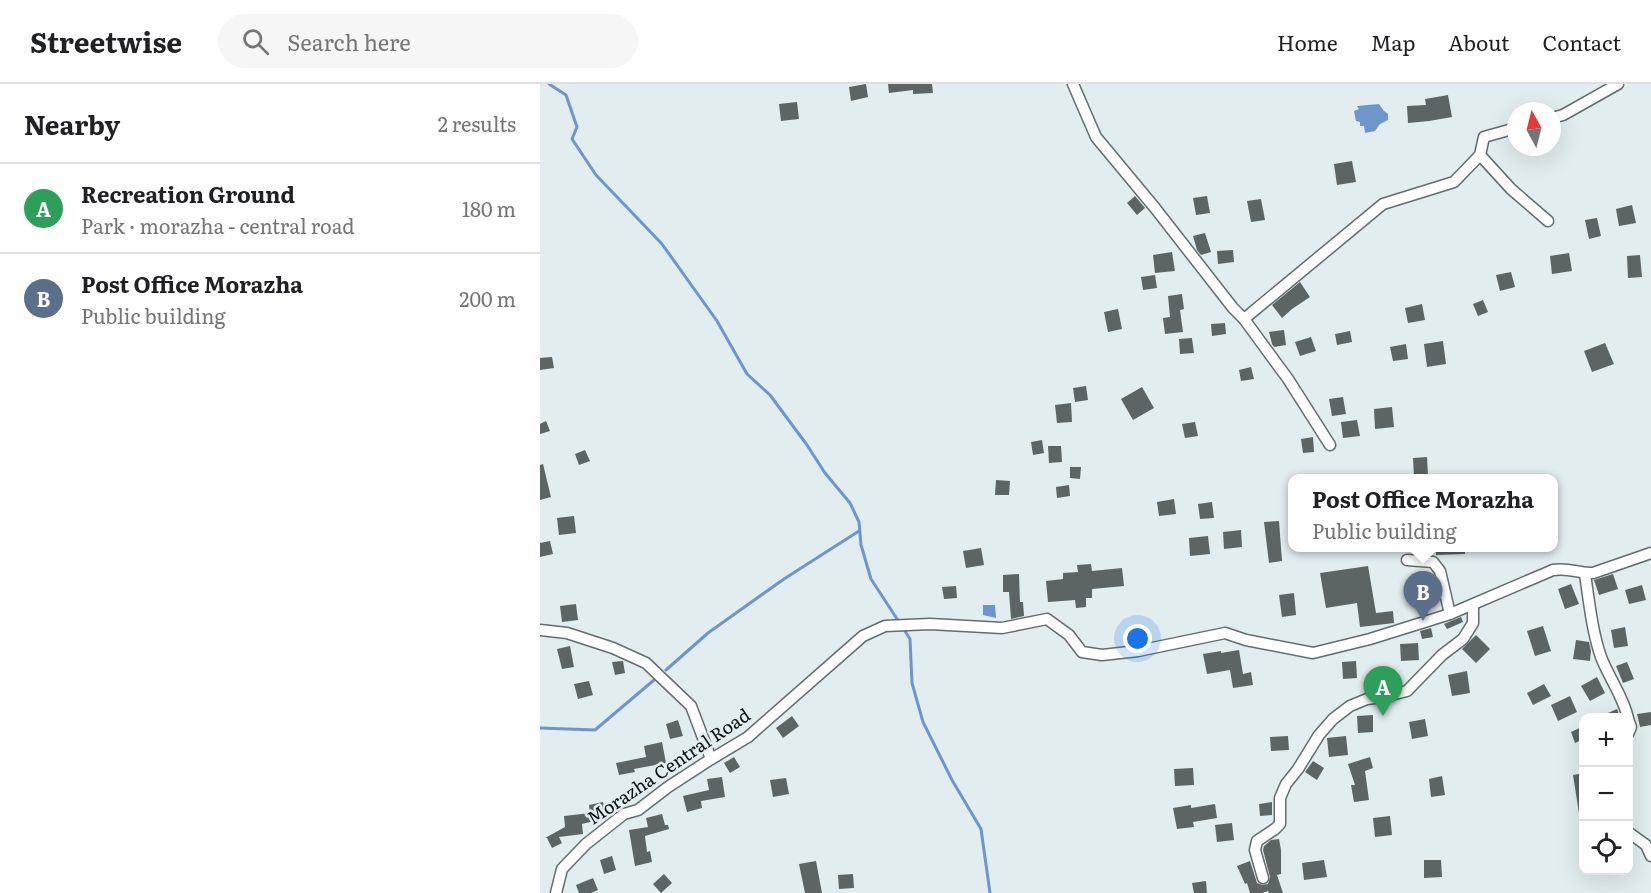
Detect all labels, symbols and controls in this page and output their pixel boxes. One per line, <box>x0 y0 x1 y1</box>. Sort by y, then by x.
search box <box>218 14 638 68</box>
text: Streetwise <box>30 20 182 62</box>
icon: search <box>239 25 272 58</box>
text: Search here <box>287 25 411 58</box>
text: Home <box>1277 26 1338 57</box>
text: Map <box>1371 26 1415 57</box>
text: About <box>1448 26 1510 57</box>
text: Contact <box>1543 26 1621 57</box>
north arrow <box>1507 102 1561 156</box>
text: Nearby <box>24 104 120 143</box>
text: 2 results <box>438 108 516 138</box>
text: Recreation Ground <box>81 177 295 210</box>
text: A <box>36 193 51 223</box>
text: 180 m <box>462 193 516 223</box>
text: Park · morazha - central road <box>81 210 355 240</box>
text: Post Office Morazha <box>81 267 303 300</box>
text: B <box>37 283 50 313</box>
text: 200 m <box>459 283 516 313</box>
text: Public building <box>81 300 226 330</box>
popup <box>1288 474 1558 552</box>
text: Post Office Morazha <box>1312 482 1534 515</box>
text: Public building <box>1312 515 1457 545</box>
pin: B <box>1404 572 1442 621</box>
your location <box>1123 624 1152 653</box>
pin: A <box>1364 666 1402 716</box>
street label: Morazha Central Road <box>581 701 755 831</box>
map controls <box>1579 713 1633 875</box>
button: + <box>1579 713 1633 767</box>
button: − <box>1579 767 1633 821</box>
button: locate <box>1579 821 1633 875</box>

